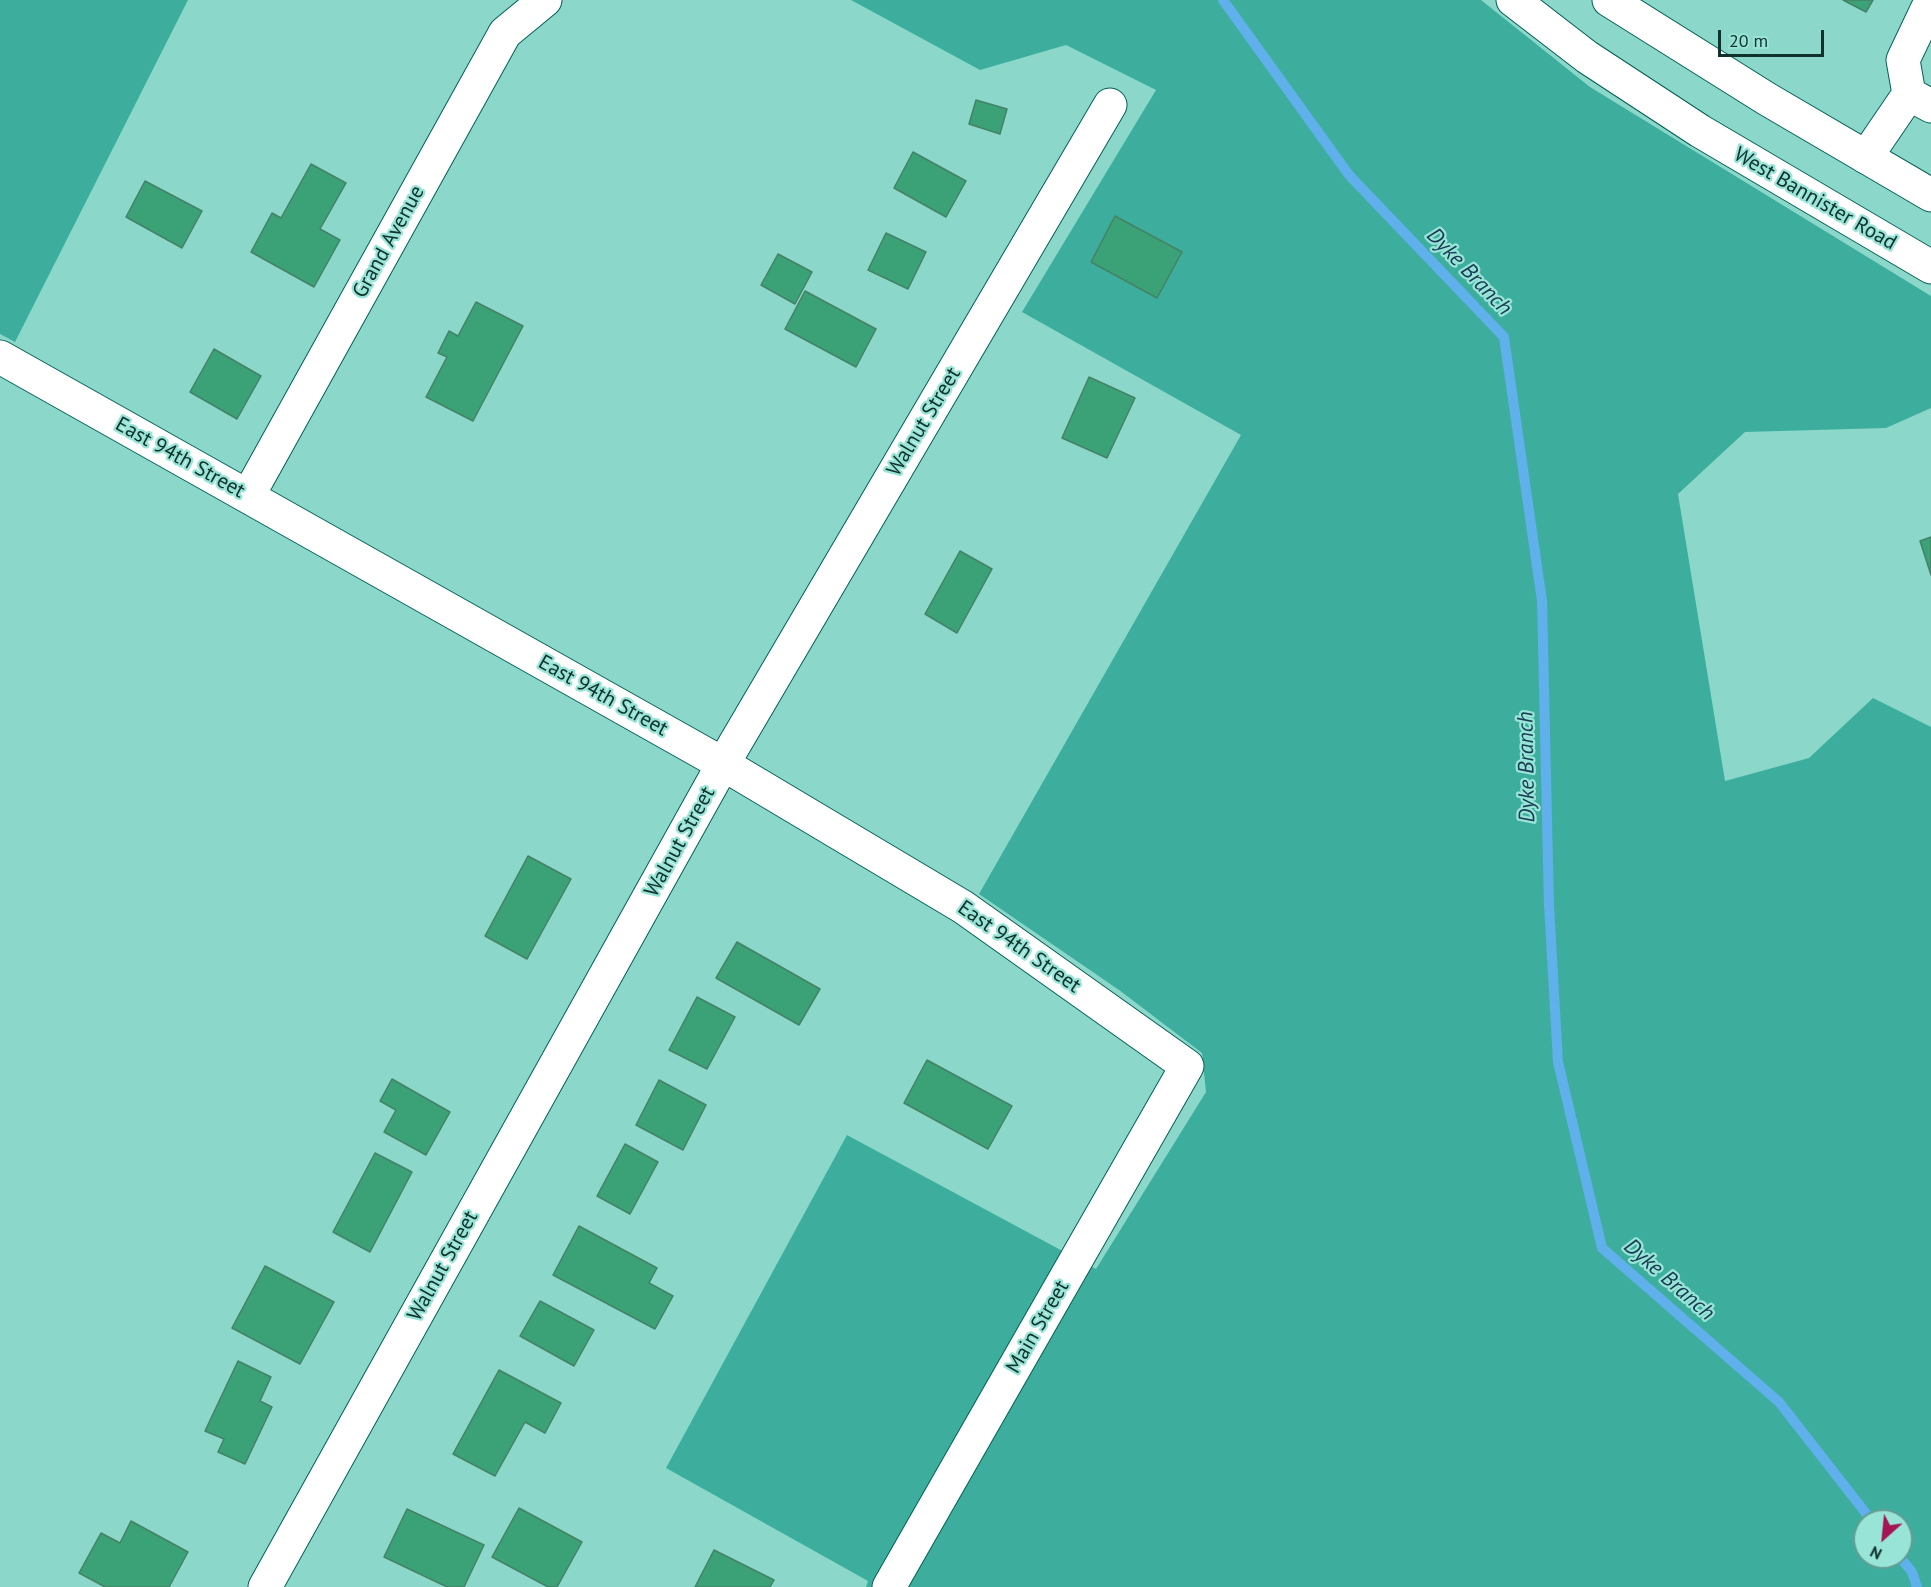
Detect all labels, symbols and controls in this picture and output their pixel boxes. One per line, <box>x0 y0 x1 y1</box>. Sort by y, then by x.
scale bar <box>1721 18 1828 56</box>
text: 20 m <box>1729 29 1768 52</box>
street label: West Bannister Road <box>1729 142 1901 256</box>
street label: Grand Avenue <box>348 181 430 303</box>
water label: Dyke Branch <box>1421 223 1517 321</box>
street label: Walnut Street <box>882 363 966 481</box>
street label: East 94th Street <box>111 412 249 504</box>
street label: East 94th Street <box>534 650 672 742</box>
water label: Dyke Branch <box>1513 711 1541 823</box>
street label: Walnut Street <box>639 782 721 902</box>
street label: East 94th Street <box>953 895 1085 999</box>
street label: Walnut Street <box>402 1206 484 1326</box>
water label: Dyke Branch <box>1618 1234 1720 1326</box>
street label: Main Street <box>1001 1276 1075 1378</box>
north arrow <box>1853 1509 1913 1569</box>
text: N <box>1867 1542 1885 1565</box>

